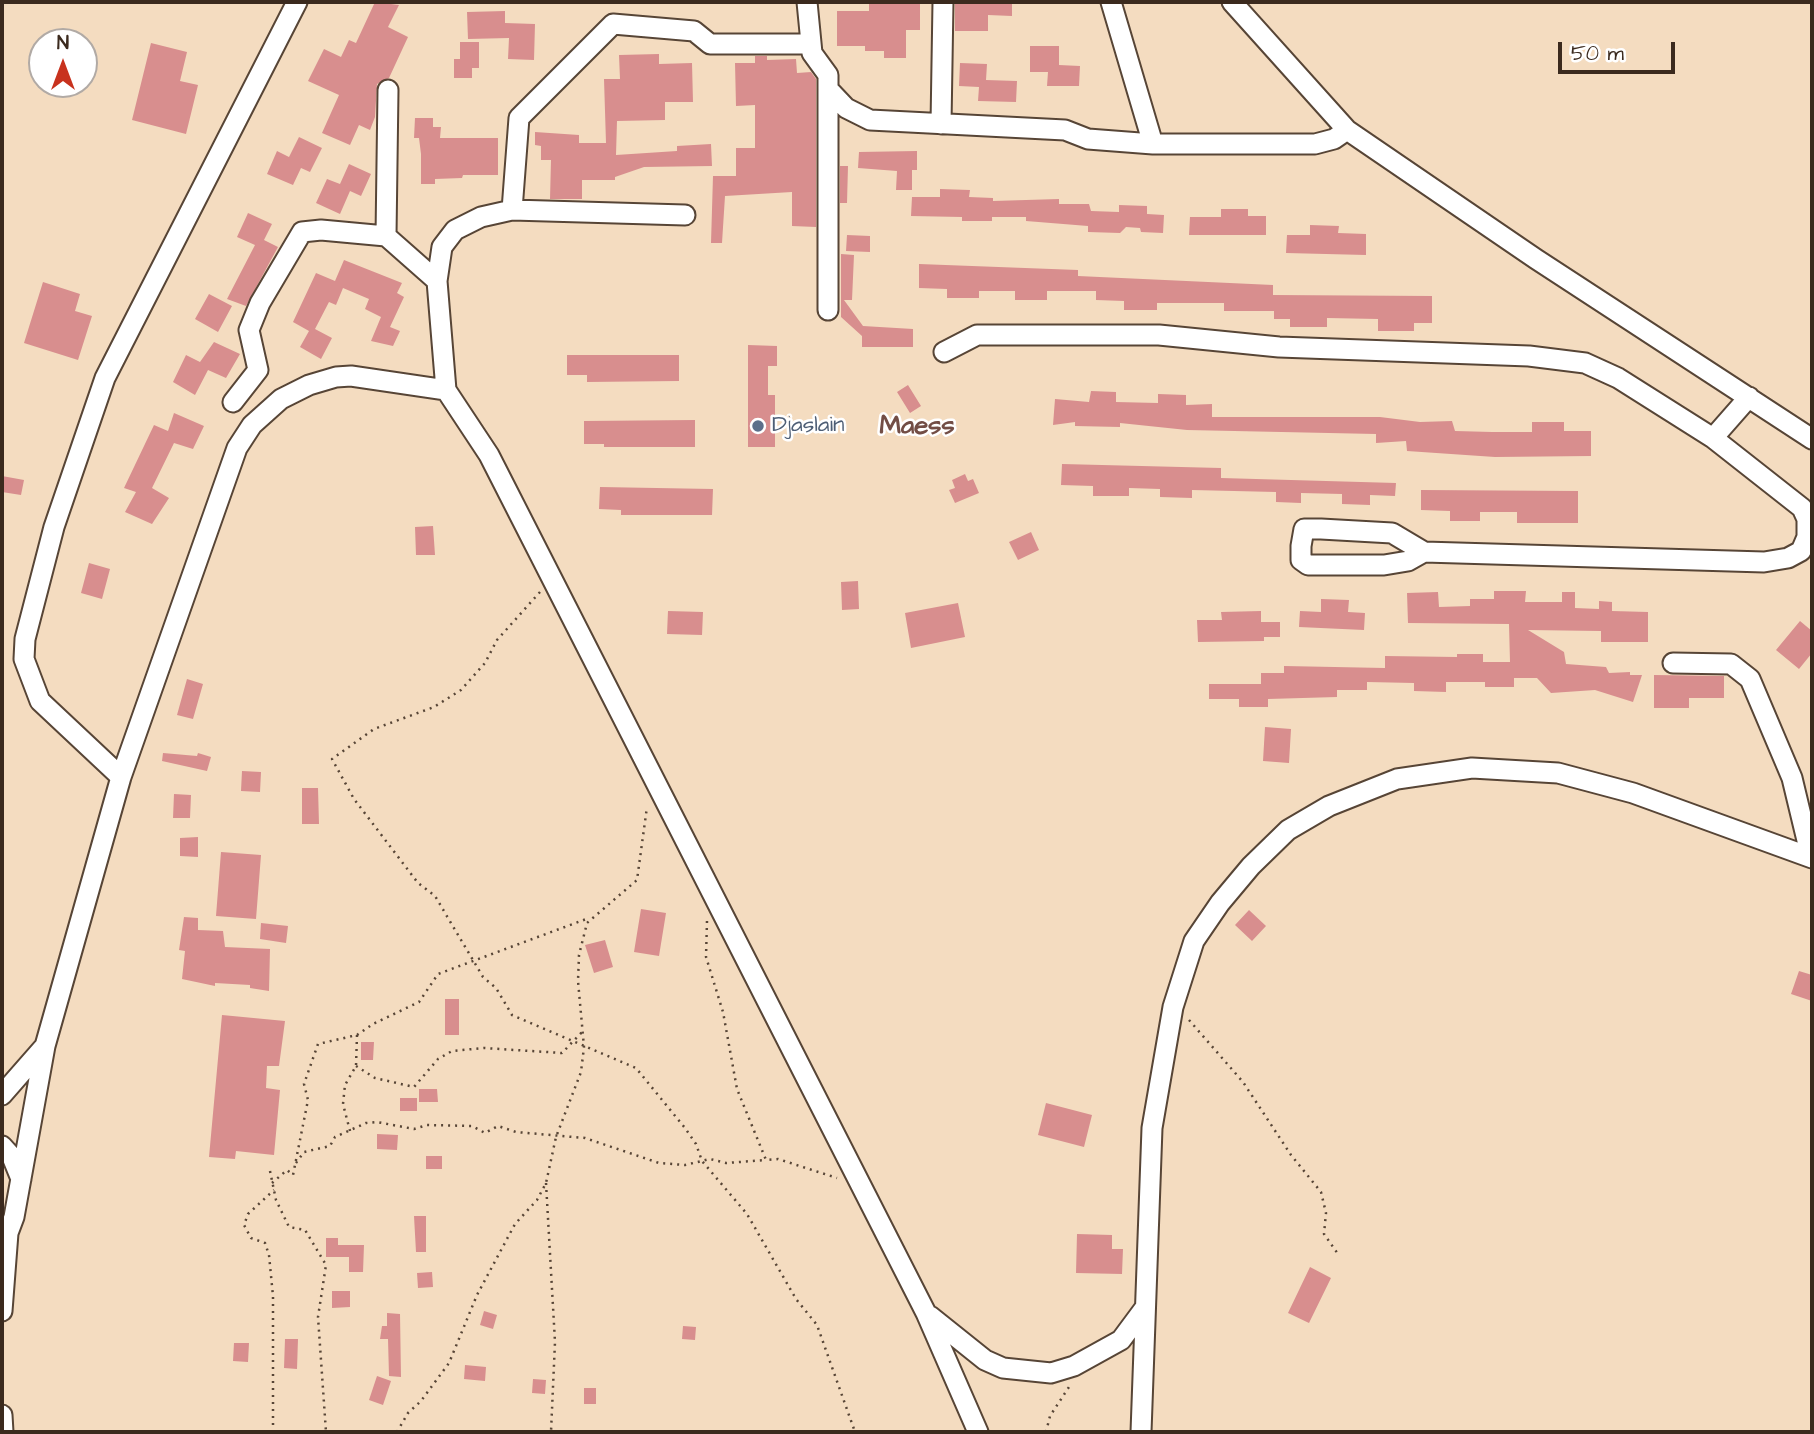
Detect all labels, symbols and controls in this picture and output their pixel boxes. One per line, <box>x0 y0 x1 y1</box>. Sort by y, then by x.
north arrow <box>28 28 98 98</box>
scale bar <box>1562 28 1679 72</box>
text: N <box>57 30 69 57</box>
text: 50 m <box>1571 39 1624 68</box>
place label: Djaslain <box>772 412 845 440</box>
district label: Maess <box>880 412 954 444</box>
marker: Djaslain <box>750 418 766 434</box>

